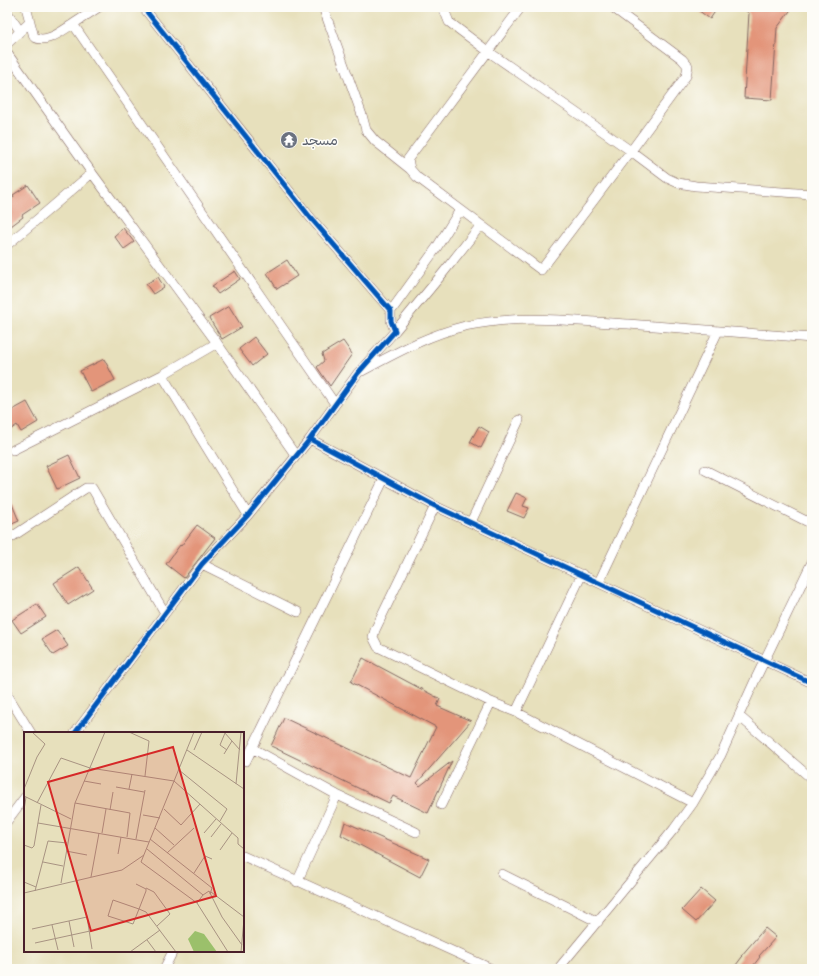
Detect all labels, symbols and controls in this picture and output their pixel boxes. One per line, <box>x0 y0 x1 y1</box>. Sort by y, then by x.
temple icon: مسجد <box>279 130 299 150</box>
place label: مسجد <box>302 132 338 149</box>
inset map <box>24 732 244 952</box>

